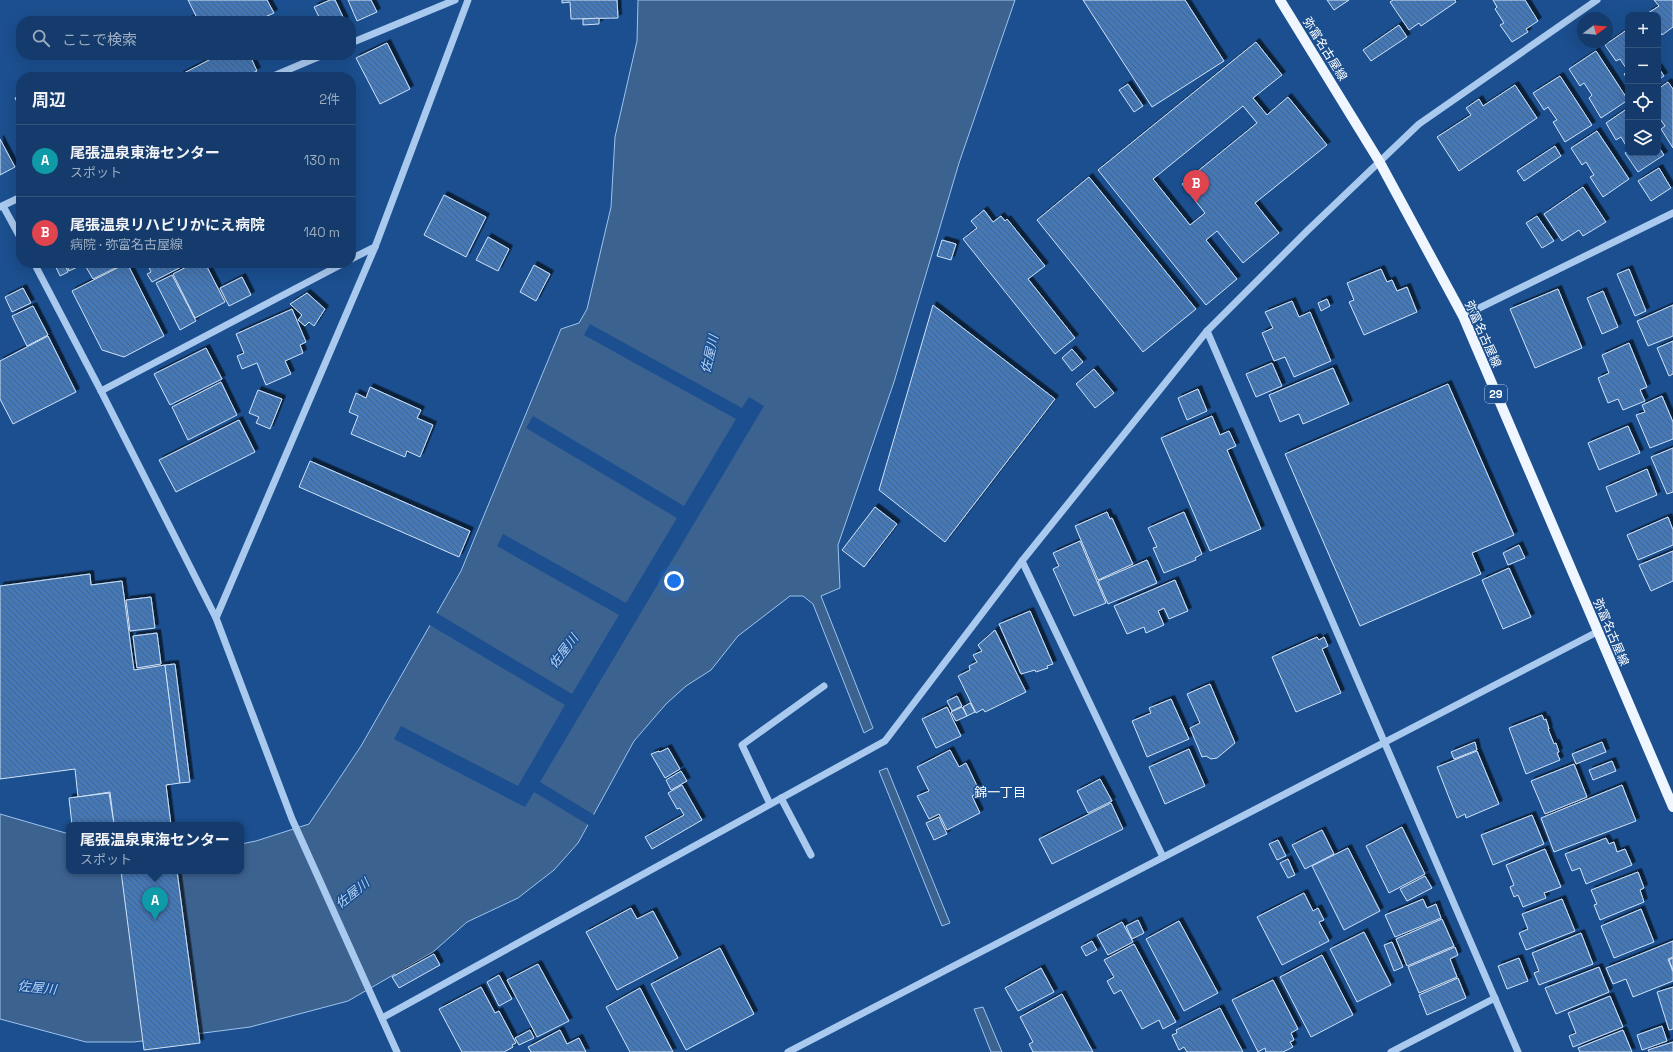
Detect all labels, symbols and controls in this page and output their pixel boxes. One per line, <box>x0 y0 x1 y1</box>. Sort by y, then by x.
north arrow <box>1577 12 1613 48</box>
map controls <box>1625 12 1661 156</box>
button: + <box>1625 12 1661 48</box>
street label: 弥富名古屋線 <box>1299 14 1351 84</box>
search box <box>16 16 356 60</box>
icon: search <box>30 27 52 49</box>
text: ここで検索 <box>62 30 137 49</box>
button: − <box>1625 48 1661 84</box>
button: locate <box>1625 84 1661 120</box>
text: 周辺 <box>32 89 66 111</box>
text: 2件 <box>319 91 340 108</box>
button: layers <box>1625 120 1661 156</box>
text: 尾張温泉東海センター <box>70 143 220 162</box>
text: A <box>41 152 49 169</box>
text: 130 m <box>304 152 340 169</box>
text: スポット <box>70 164 122 181</box>
pin: B <box>1183 170 1209 203</box>
text: 尾張温泉リハビリかにえ病院 <box>70 215 265 234</box>
text: B <box>41 224 49 241</box>
text: 140 m <box>304 224 340 241</box>
text: 病院 · 弥富名古屋線 <box>70 236 183 253</box>
street label: 弥富名古屋線 <box>1461 298 1505 370</box>
water label: 佐屋川 <box>697 331 723 375</box>
road number: 29 <box>1485 385 1507 403</box>
your location <box>664 571 684 591</box>
street label: 弥富名古屋線 <box>1590 596 1632 668</box>
water label: 佐屋川 <box>545 629 583 672</box>
district label: 錦一丁目 <box>974 784 1026 801</box>
popup <box>66 822 244 874</box>
text: 尾張温泉東海センター <box>80 830 230 849</box>
text: スポット <box>80 851 132 868</box>
water label: 佐屋川 <box>332 873 374 912</box>
pin: A <box>142 887 168 920</box>
water label: 佐屋川 <box>17 977 59 998</box>

